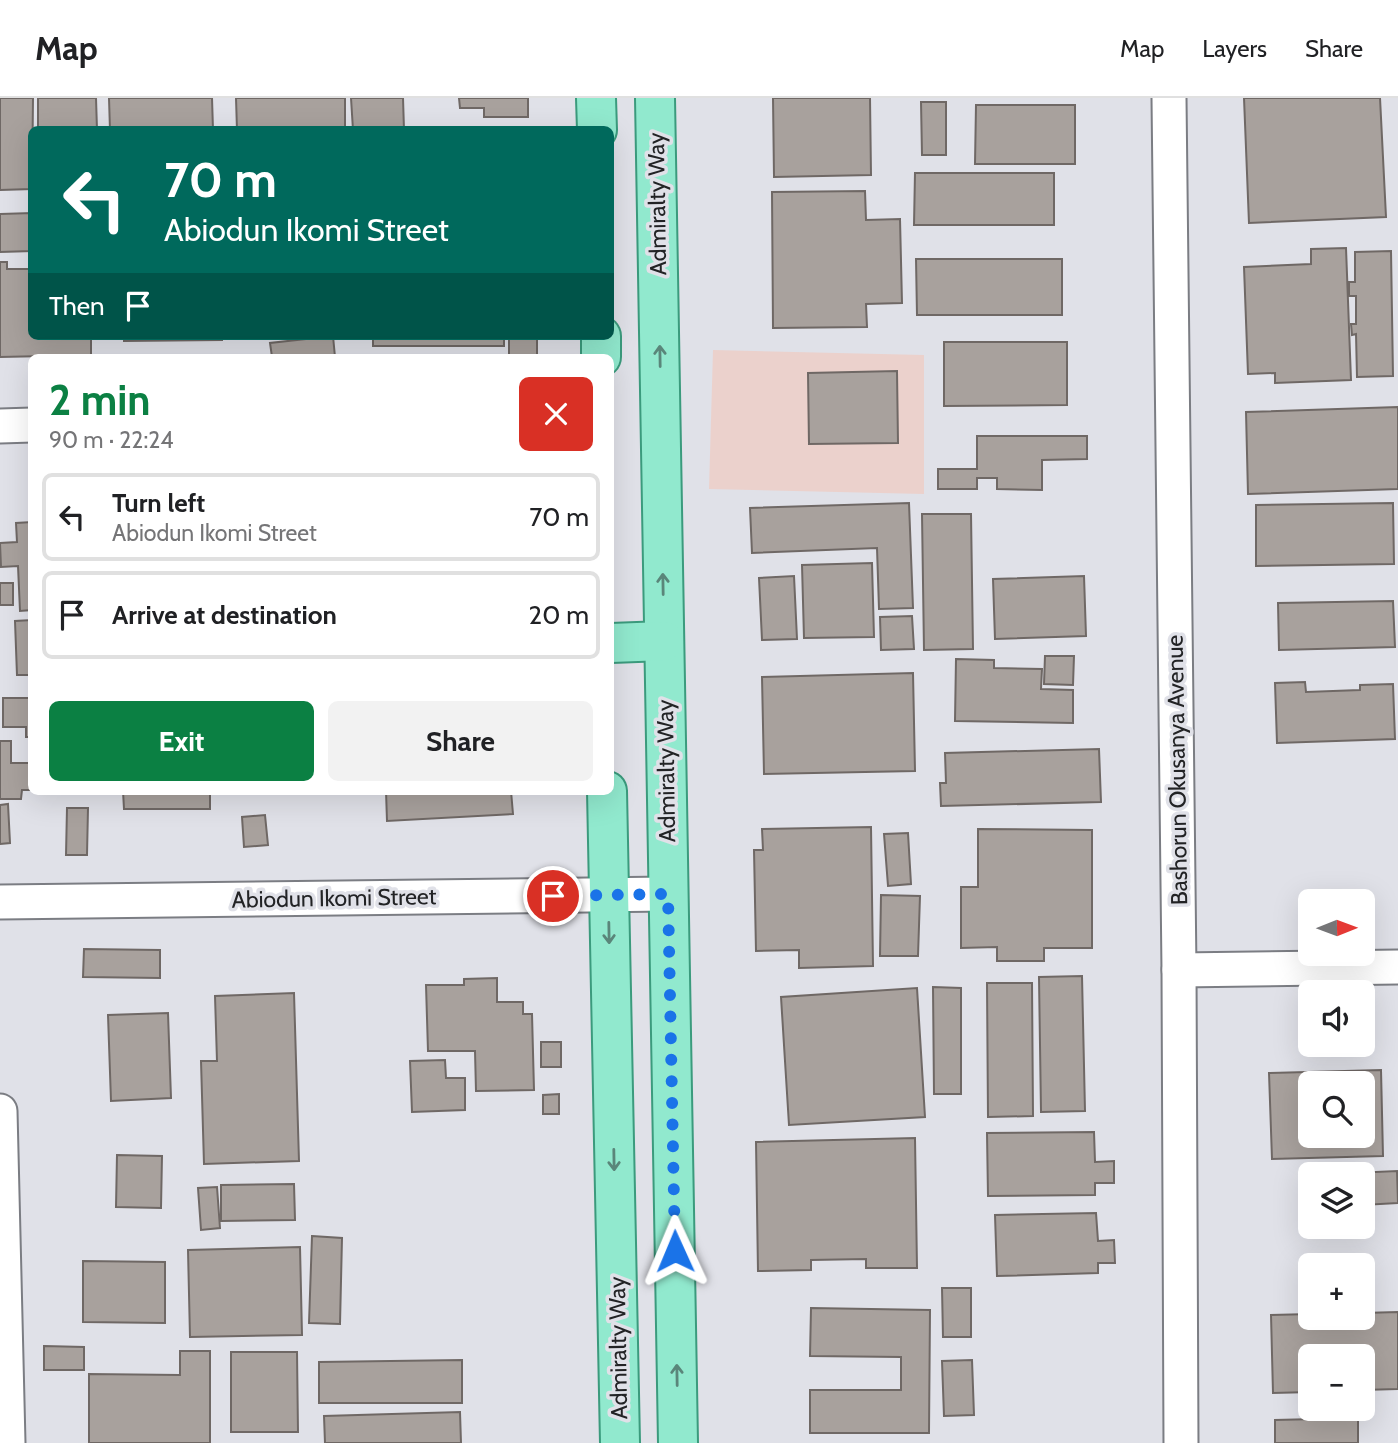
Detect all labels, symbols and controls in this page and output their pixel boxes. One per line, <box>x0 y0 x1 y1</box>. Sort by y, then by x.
text: Map <box>35 28 98 68</box>
text: Map <box>1120 34 1164 63</box>
text: Layers <box>1202 34 1267 63</box>
text: Share <box>1305 34 1363 63</box>
street label: Admiralty Way <box>642 132 672 276</box>
text: 70 m <box>164 150 277 209</box>
icon: left <box>49 154 140 245</box>
text: Abiodun Ikomi Street <box>164 210 449 249</box>
icon: arrive <box>119 287 157 325</box>
text: Then <box>49 290 105 322</box>
one-way arrow <box>653 345 666 368</box>
text: 2 min <box>49 374 150 426</box>
button: close <box>519 377 593 451</box>
text: 90 m · 22:24 <box>49 426 174 454</box>
text: Turn left <box>112 487 205 519</box>
icon: left <box>53 498 91 536</box>
text: 70 m <box>529 501 589 533</box>
text: Abiodun Ikomi Street <box>112 519 317 547</box>
one-way arrow <box>657 573 670 596</box>
icon: arrive <box>53 596 91 634</box>
text: Arrive at destination <box>112 599 337 631</box>
text: 20 m <box>529 599 589 631</box>
street label: Bashorun Okusanya Avenue <box>1161 634 1193 905</box>
street label: Admiralty Way <box>651 699 681 843</box>
button: Exit <box>49 701 314 781</box>
button: Share <box>328 701 593 781</box>
pin <box>523 866 583 926</box>
icon: arrive <box>534 877 572 915</box>
street label: Abiodun Ikomi Street <box>231 882 437 914</box>
north arrow <box>1298 889 1376 966</box>
map controls <box>1298 889 1375 1421</box>
one-way arrow <box>603 921 616 944</box>
button: sound <box>1298 980 1375 1057</box>
button: search <box>1298 1071 1375 1148</box>
one-way arrow <box>608 1148 621 1171</box>
button: layers <box>1298 1162 1375 1239</box>
position arrow <box>638 1214 712 1288</box>
button: + <box>1298 1253 1375 1330</box>
street label: Admiralty Way <box>603 1276 633 1420</box>
button: − <box>1298 1344 1375 1421</box>
one-way arrow <box>670 1364 684 1387</box>

